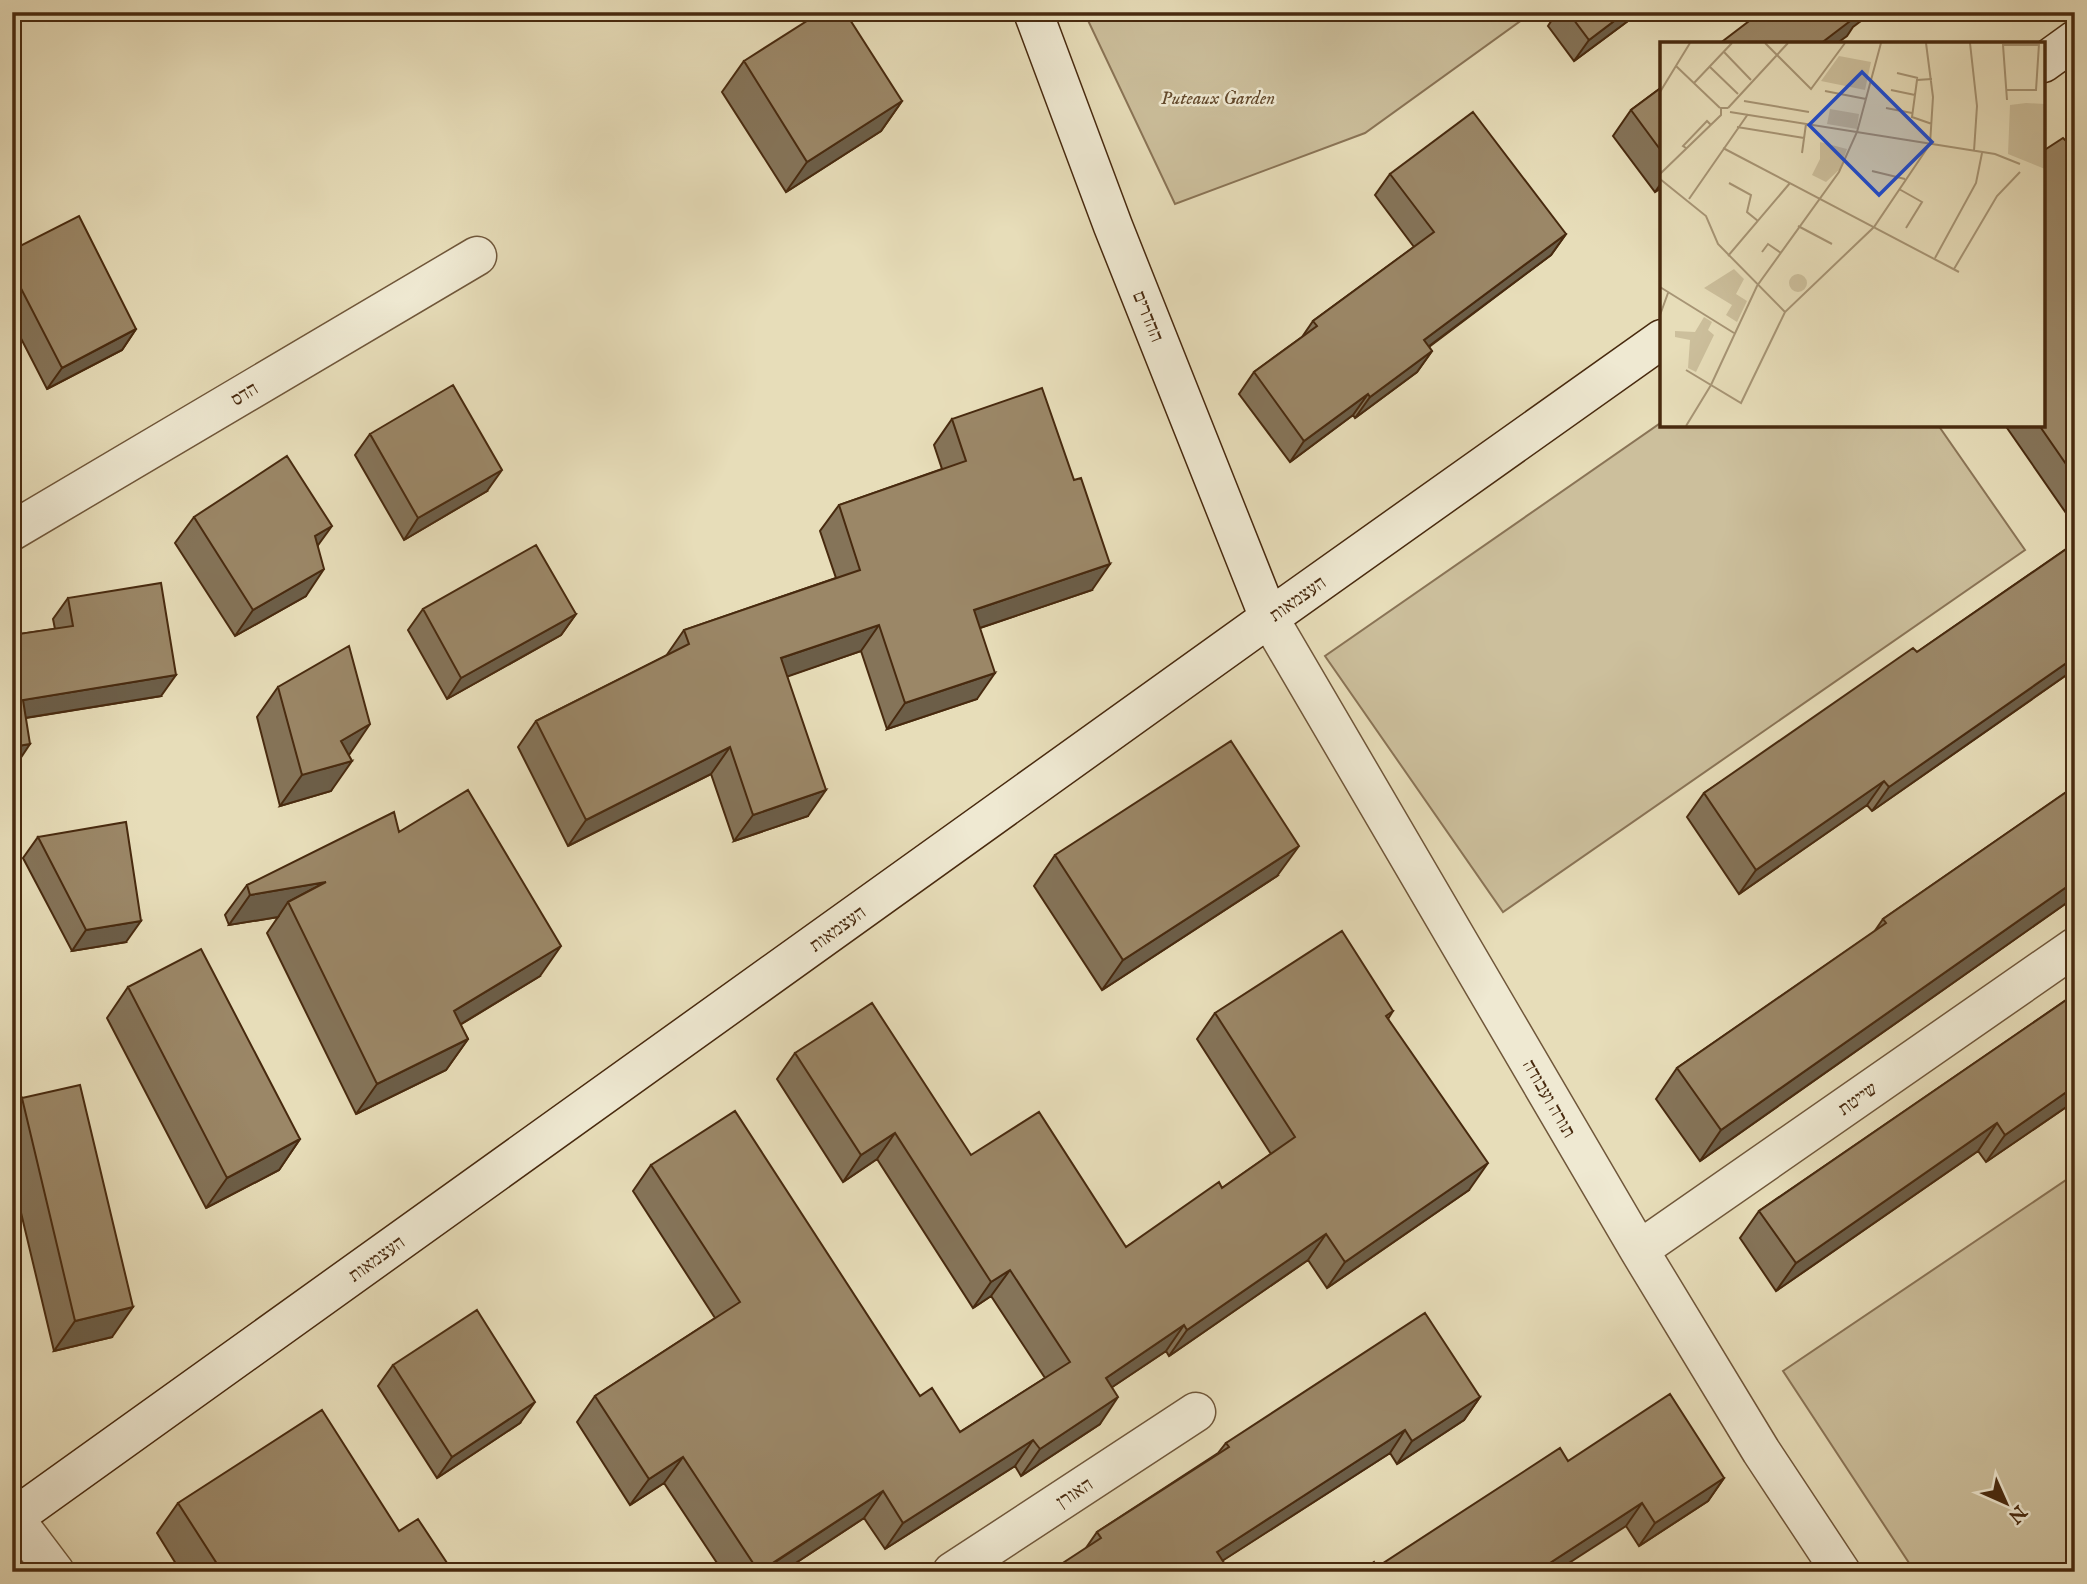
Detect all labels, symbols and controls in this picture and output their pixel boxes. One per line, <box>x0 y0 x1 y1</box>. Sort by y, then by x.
inset map <box>1660 42 2045 427</box>
park label: Puteaux Garden <box>1161 87 1275 111</box>
street label: ההדרים <box>1126 288 1168 346</box>
street label: הדס <box>227 377 263 412</box>
street label: העצמאות <box>1265 571 1331 628</box>
street label: העצמאות <box>805 901 871 958</box>
street label: תורה ועבודה <box>1516 1056 1580 1142</box>
street label: שייטת <box>1834 1078 1883 1122</box>
street label: העצמאות <box>344 1231 410 1288</box>
north arrow <box>1972 1468 2042 1538</box>
street label: האורן <box>1052 1473 1098 1514</box>
text: N <box>2002 1499 2032 1528</box>

